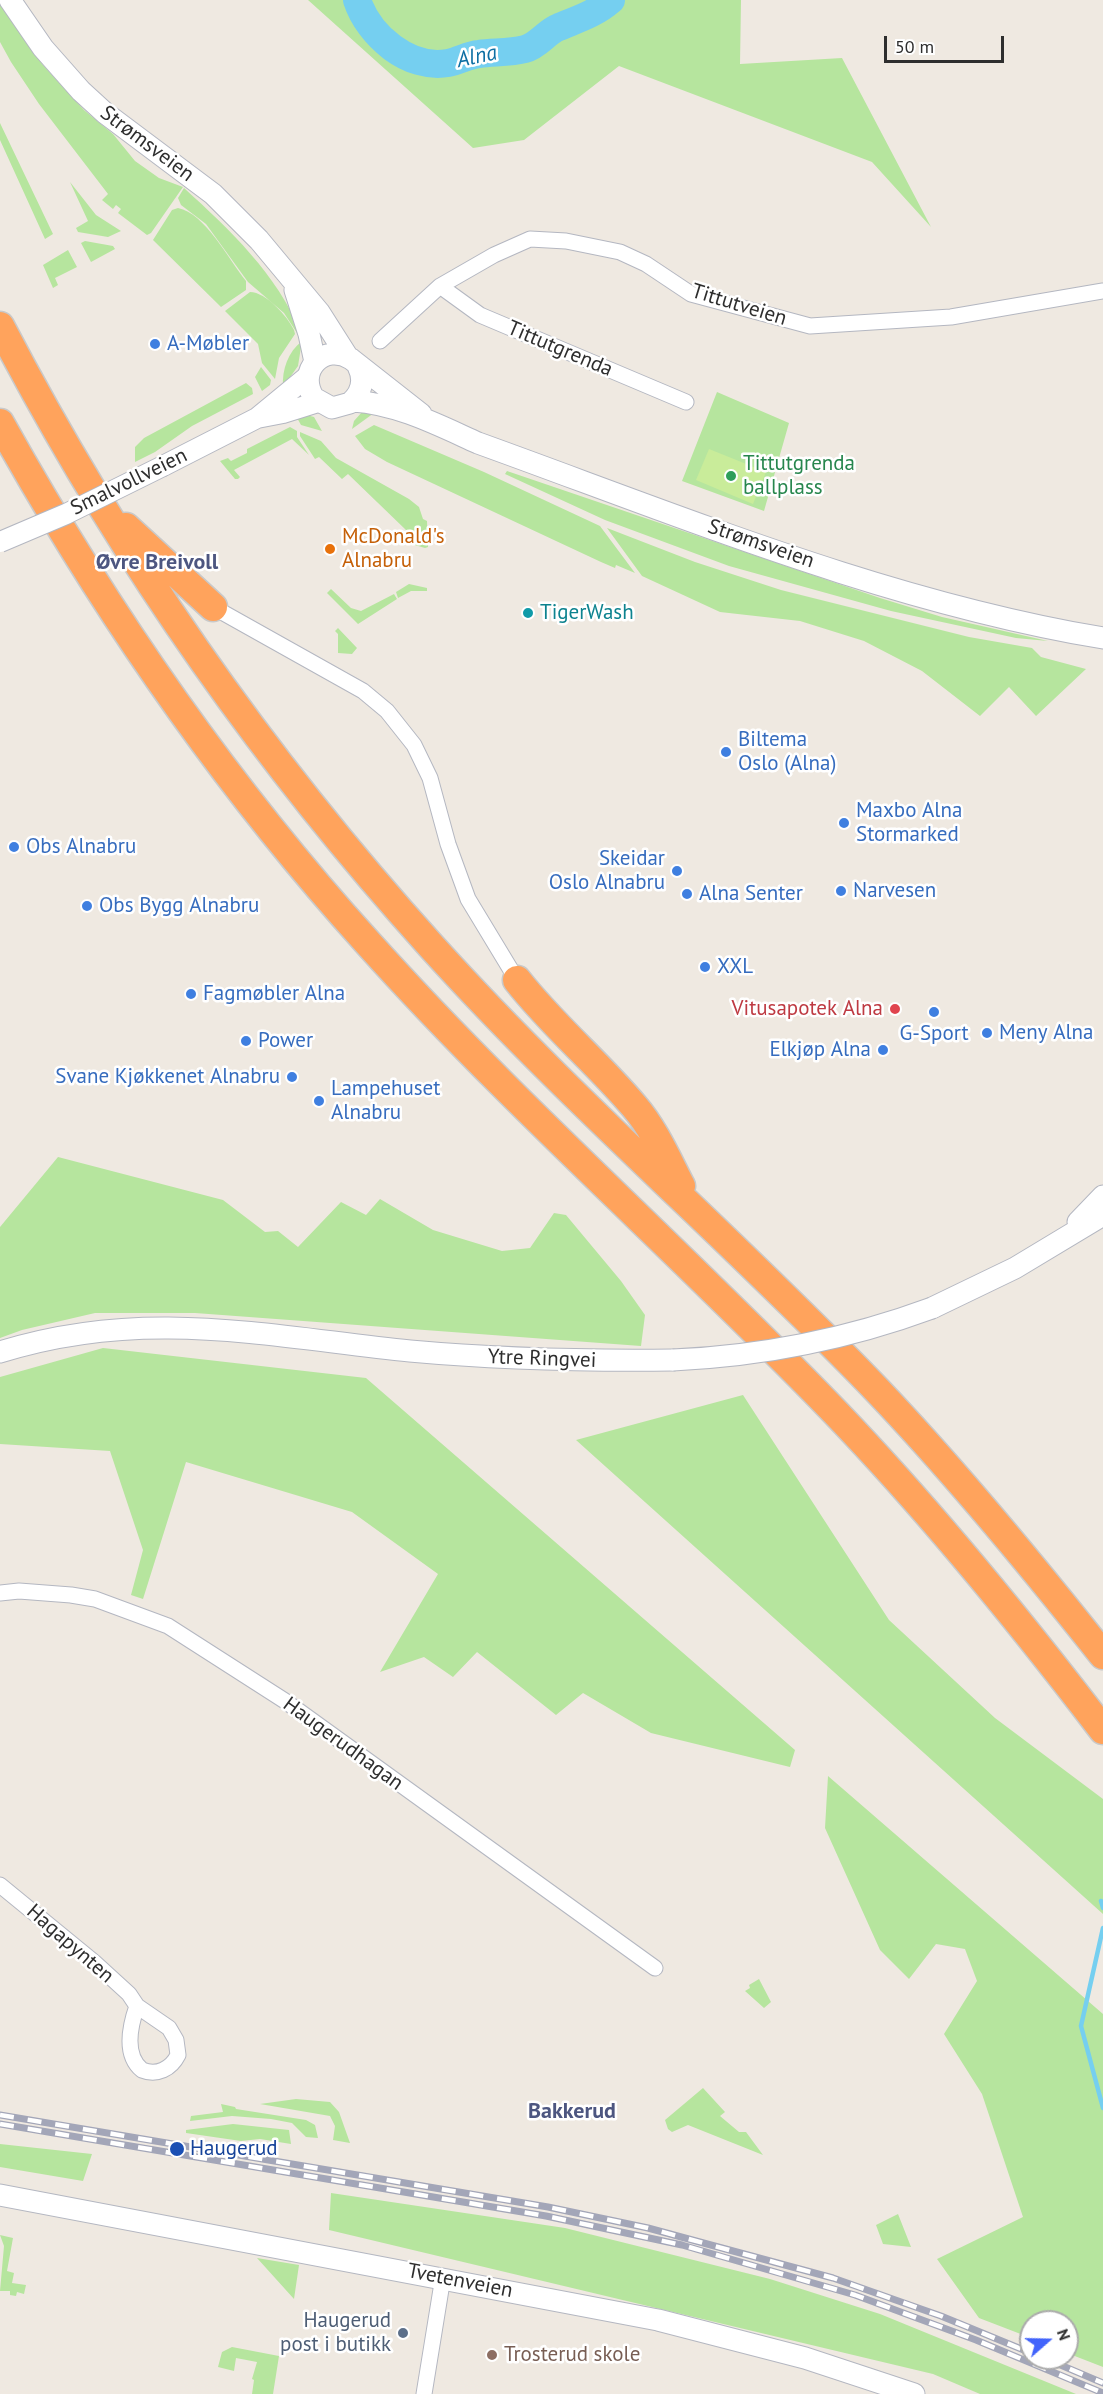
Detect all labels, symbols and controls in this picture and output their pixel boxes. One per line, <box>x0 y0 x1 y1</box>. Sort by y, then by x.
scale bar <box>887 24 1007 62</box>
text: 50 m <box>895 35 934 58</box>
water label: Alna <box>455 40 499 74</box>
street label: Strømsveien <box>95 101 199 187</box>
street label: Tittutveien <box>688 279 790 331</box>
street label: Tittutgrenda <box>504 316 616 382</box>
place label: A-Møbler <box>167 331 249 357</box>
marker: A-Møbler <box>148 337 162 351</box>
street label: Smalvollveien <box>67 443 191 521</box>
place label: Tittutgrenda ballplass <box>743 451 855 501</box>
marker: Tittutgrenda ballplass <box>724 469 738 483</box>
street label: Strømsveien <box>704 514 818 574</box>
place label: McDonald's Alnabru <box>342 524 445 574</box>
marker: McDonald's Alnabru <box>323 542 337 556</box>
district label: Øvre Breivoll <box>96 550 218 576</box>
place label: TigerWash <box>540 600 634 626</box>
marker: TigerWash <box>521 606 535 620</box>
place label: Biltema Oslo (Alna) <box>738 727 836 777</box>
marker: Biltema Oslo (Alna) <box>719 745 733 759</box>
place label: Maxbo Alna Stormarked <box>856 798 962 848</box>
marker: Maxbo Alna Stormarked <box>837 816 851 830</box>
place label: Obs Alnabru <box>26 834 136 860</box>
marker: Obs Alnabru <box>7 840 21 854</box>
place label: Skeidar Oslo Alnabru <box>549 846 665 896</box>
marker: Skeidar Oslo Alnabru <box>670 864 684 878</box>
place label: Narvesen <box>853 878 936 904</box>
place label: Alna Senter <box>699 881 803 907</box>
marker: Narvesen <box>834 884 848 898</box>
marker: Alna Senter <box>680 887 694 901</box>
place label: Obs Bygg Alnabru <box>99 893 259 919</box>
marker: Obs Bygg Alnabru <box>80 899 94 913</box>
place label: XXL <box>717 954 753 980</box>
marker: XXL <box>698 960 712 974</box>
place label: Fagmøbler Alna <box>203 981 345 1007</box>
marker: Fagmøbler Alna <box>184 987 198 1001</box>
place label: Vitusapotek Alna <box>732 996 883 1022</box>
marker: Vitusapotek Alna <box>888 1002 902 1016</box>
marker: G-Sport <box>927 1005 941 1019</box>
place label: Meny Alna <box>999 1020 1093 1046</box>
place label: G-Sport <box>899 1021 969 1047</box>
marker: Meny Alna <box>980 1026 994 1040</box>
place label: Power <box>258 1028 313 1054</box>
marker: Power <box>239 1034 253 1048</box>
place label: Elkjøp Alna <box>769 1037 871 1063</box>
marker: Elkjøp Alna <box>876 1043 890 1057</box>
place label: Svane Kjøkkenet Alnabru <box>55 1064 280 1090</box>
marker: Svane Kjøkkenet Alnabru <box>285 1070 299 1084</box>
place label: Lampehuset Alnabru <box>331 1076 440 1126</box>
marker: Lampehuset Alnabru <box>312 1094 326 1108</box>
street label: Ytre Ringvei <box>487 1345 597 1373</box>
street label: Haugerudhagan <box>278 1692 408 1796</box>
street label: Hagapynten <box>21 1899 119 1989</box>
district label: Bakkerud <box>528 2099 616 2125</box>
place label: Haugerud <box>190 2136 278 2162</box>
marker: Haugerud <box>168 2140 186 2158</box>
street label: Tvetenveien <box>405 2258 515 2304</box>
place label: Haugerud post i butikk <box>280 2308 391 2358</box>
north arrow <box>1019 2310 1079 2370</box>
marker: Haugerud post i butikk <box>396 2326 410 2340</box>
text: N <box>1053 2326 1075 2343</box>
place label: Trosterud skole <box>504 2342 640 2368</box>
marker: Trosterud skole <box>485 2348 499 2362</box>

